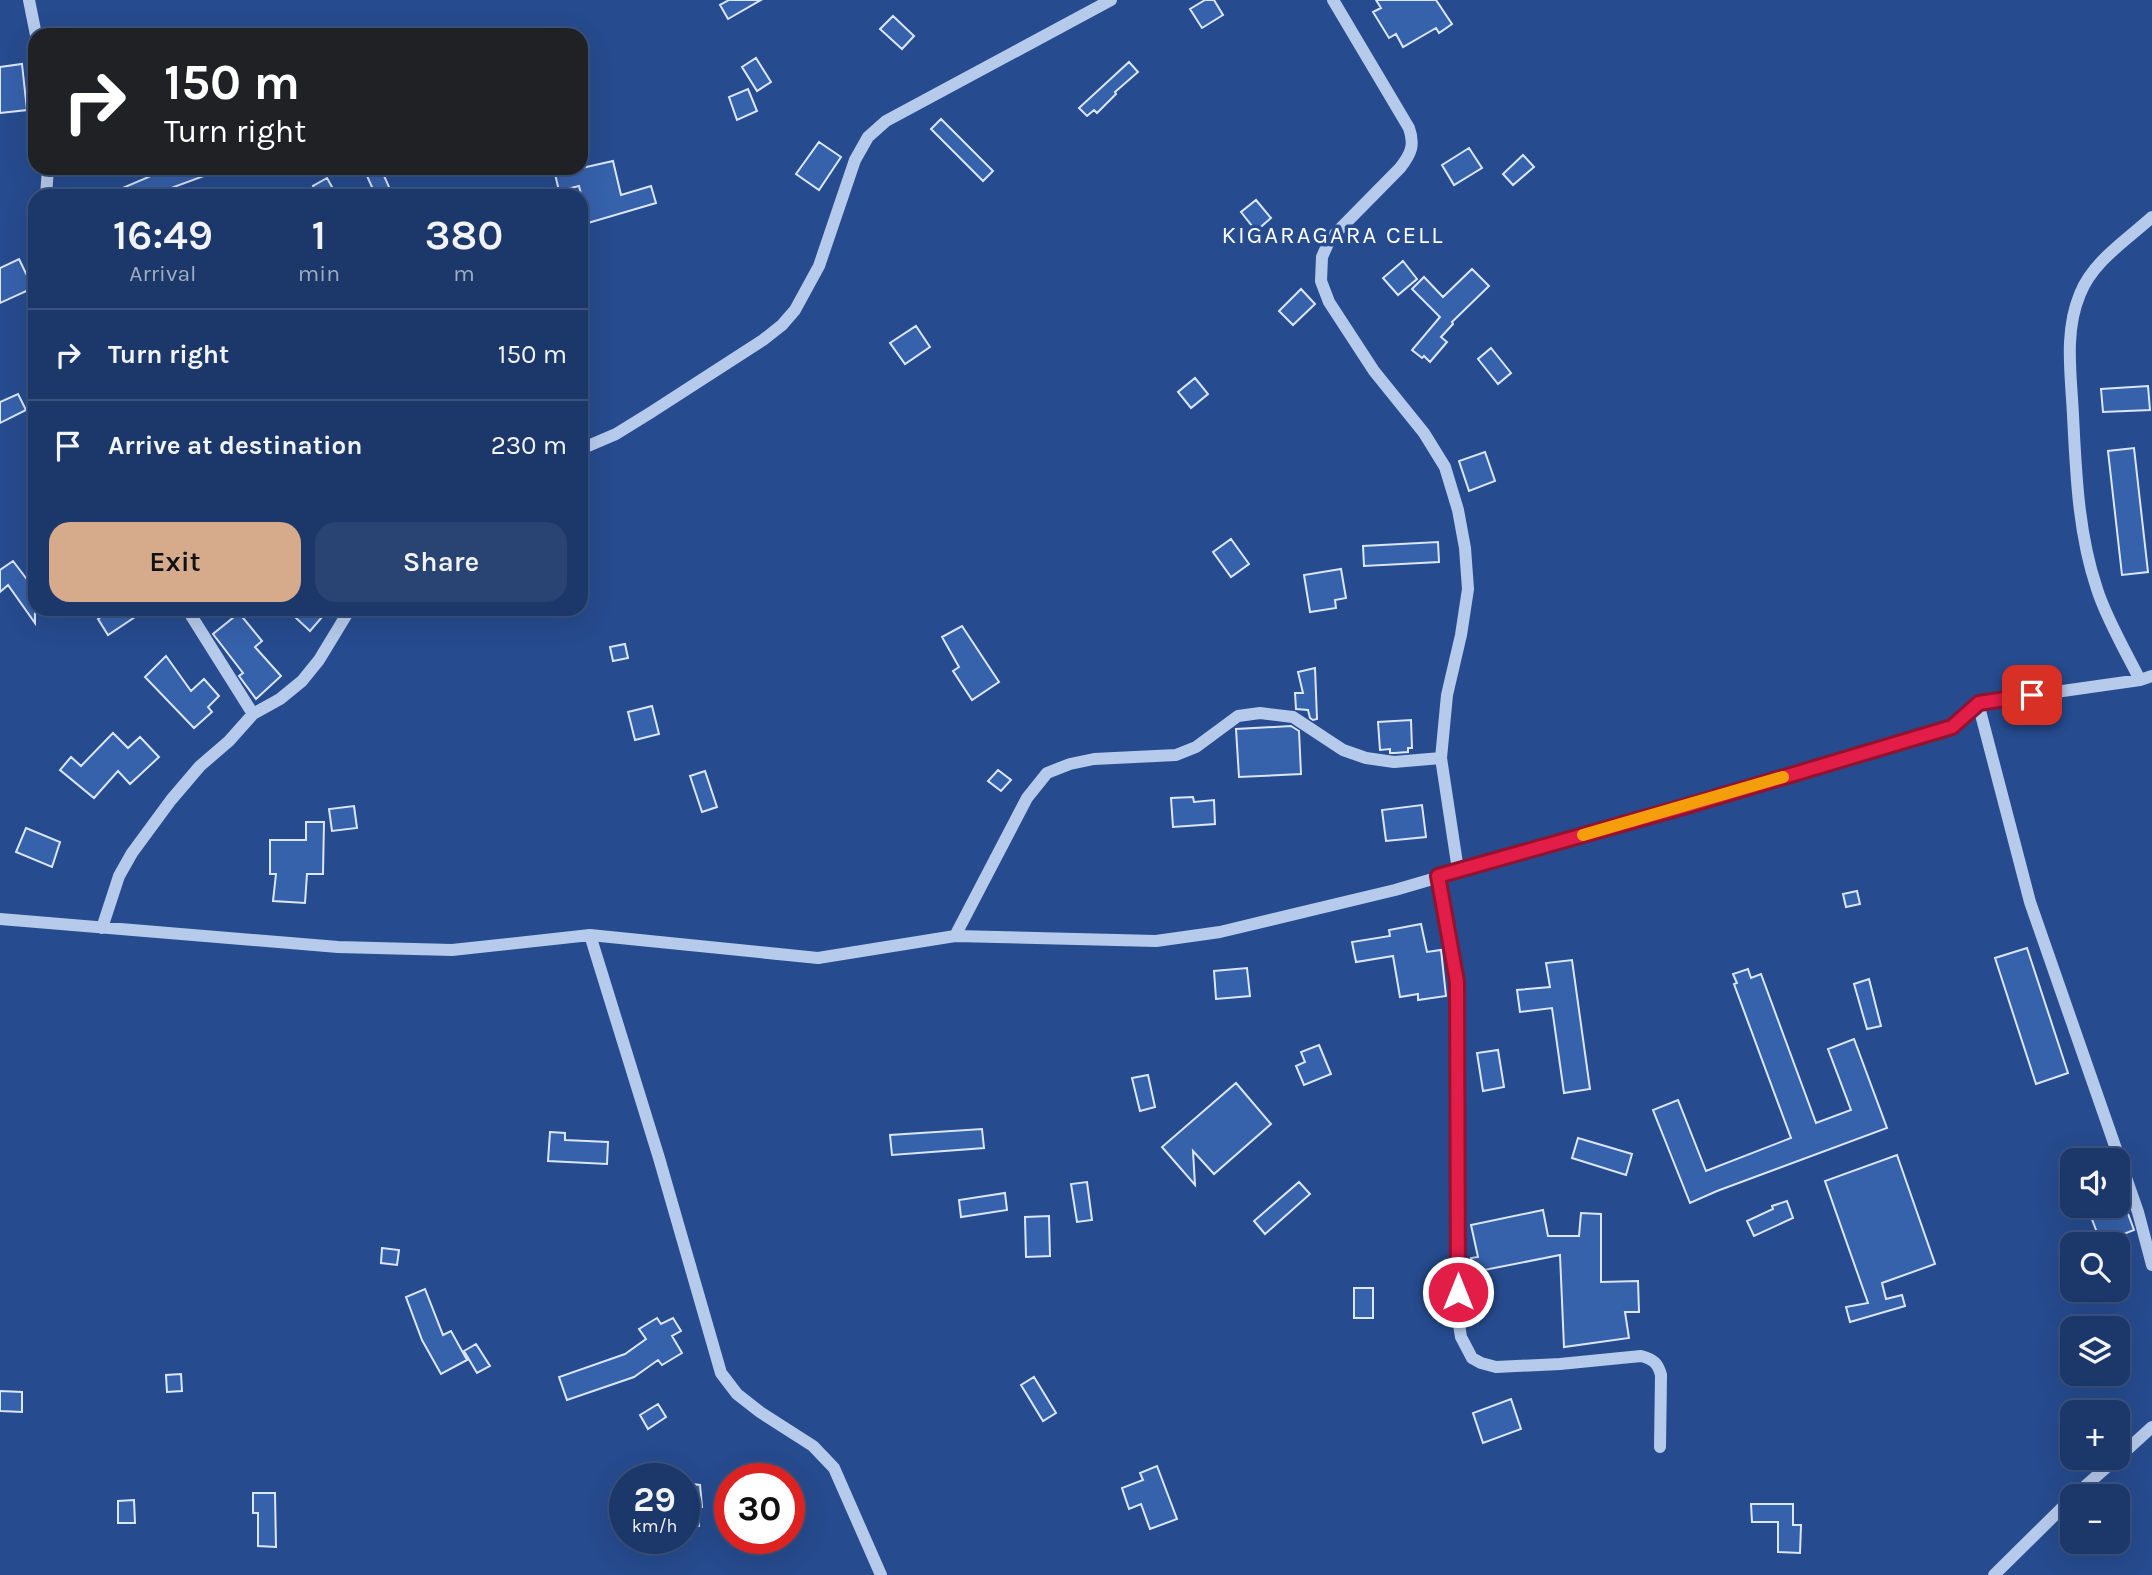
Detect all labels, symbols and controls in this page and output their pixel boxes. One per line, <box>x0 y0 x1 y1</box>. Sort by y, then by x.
text: 150 m <box>164 54 300 111</box>
icon: right <box>49 56 140 147</box>
text: Turn right <box>164 113 306 150</box>
text: 16:49 <box>113 210 213 260</box>
text: 1 <box>312 210 326 260</box>
text: 380 <box>425 210 503 260</box>
district label: KIGARAGARA CELL <box>1221 221 1445 249</box>
text: Arrival <box>129 260 197 287</box>
text: min <box>298 260 340 287</box>
text: m <box>453 260 475 287</box>
icon: right <box>49 336 87 374</box>
text: Turn right <box>108 339 229 370</box>
text: 150 m <box>498 339 567 370</box>
icon: arrive <box>49 427 87 465</box>
text: Arrive at destination <box>108 430 362 461</box>
text: 230 m <box>491 430 567 461</box>
button: Exit <box>49 522 301 602</box>
button: Share <box>315 522 567 602</box>
pin <box>2002 665 2062 725</box>
icon: arrive <box>2013 676 2051 714</box>
map controls <box>2060 1148 2130 1554</box>
button: sound <box>2060 1148 2130 1218</box>
button: search <box>2060 1232 2130 1302</box>
position arrow <box>1421 1255 1495 1329</box>
button: layers <box>2060 1316 2130 1386</box>
button: + <box>2060 1400 2130 1470</box>
speed limit sign: 30 <box>714 1463 805 1554</box>
text: 29 <box>633 1479 676 1520</box>
button: − <box>2060 1484 2130 1554</box>
text: km/h <box>632 1515 677 1537</box>

